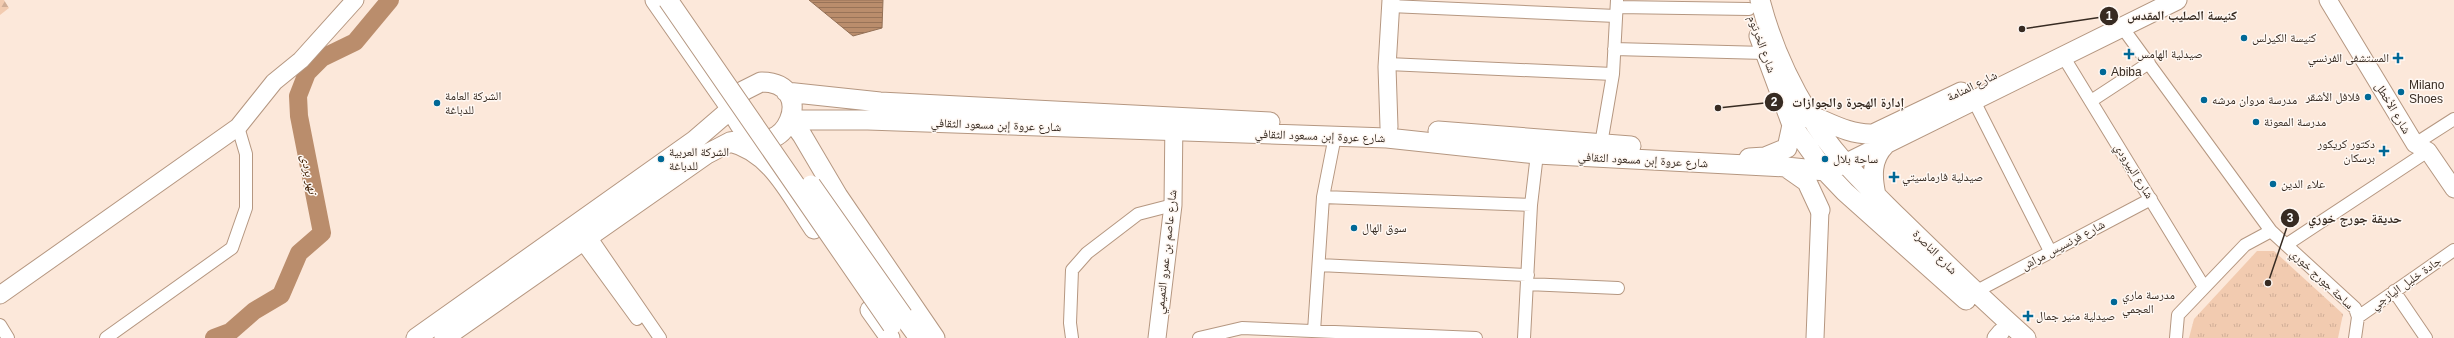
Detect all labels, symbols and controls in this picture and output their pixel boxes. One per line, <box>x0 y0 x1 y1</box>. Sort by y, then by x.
callout: كنيسة الصليب المقدس <box>2099 3 2244 28</box>
text: كنيسة الصليب المقدس <box>2127 8 2237 24</box>
text: 1 <box>2106 9 2113 23</box>
street label: شارع الخرتوم <box>1744 13 1779 75</box>
place label: كنيسة الكيرلس <box>2252 31 2316 45</box>
marker: كنيسة الكيرلس <box>2239 33 2249 43</box>
place label: صيدلية الهامس <box>2137 47 2203 61</box>
marker: صيدلية الهامس <box>2124 49 2134 59</box>
place label: المستشفى الفرنسي <box>2308 51 2389 68</box>
marker: المستشفى الفرنسي <box>2392 52 2404 64</box>
place label: Abiba <box>2111 65 2142 79</box>
marker: Abiba <box>2098 67 2108 77</box>
street label: شارع المنامة <box>1945 68 2000 105</box>
place label: Milano Shoes <box>2409 78 2445 106</box>
street label: شارع الأخطل <box>2371 80 2414 137</box>
marker: Milano Shoes <box>2396 87 2406 97</box>
place label: الشركة العامة للدباغة <box>445 89 501 117</box>
callout: إدارة الهجرة والجوازات <box>1764 90 1912 115</box>
place label: فلافل الأشقر <box>2305 90 2360 104</box>
marker: فلافل الأشقر <box>2363 92 2373 102</box>
place label: مدرسة مروان مرشه <box>2212 93 2297 107</box>
text: 2 <box>1771 95 1778 109</box>
text: إدارة الهجرة والجوازات <box>1792 95 1904 111</box>
marker: مدرسة مروان مرشه <box>2199 95 2209 105</box>
marker: الشركة العامة للدباغة <box>432 98 442 108</box>
place label: مدرسة المعونة <box>2264 115 2326 129</box>
street label: شارع عروة إبن مسعود الثقافي <box>930 116 1062 137</box>
marker: مدرسة المعونة <box>2251 117 2261 127</box>
street label: شارع عروة إبن مسعود الثقافي <box>1254 127 1386 148</box>
place label: دكتور كريكور برسكان <box>2316 137 2375 165</box>
street label: شارع البيرودي <box>2109 141 2156 203</box>
place label: الشركة العربية للدباغة <box>669 145 729 173</box>
marker: دكتور كريكور برسكان <box>2378 145 2390 157</box>
street label: شارع عروة إبن مسعود الثقافي <box>1577 150 1709 173</box>
place label: ساحة بلال <box>1833 152 1878 166</box>
water label: نهر بردى <box>297 153 321 197</box>
marker: الشركة العربية للدباغة <box>656 154 666 164</box>
marker: ساحة بلال <box>1820 154 1830 164</box>
place label: صيدلية فارماسيتي <box>1902 170 1983 187</box>
marker: صيدلية فارماسيتي <box>1889 172 1899 182</box>
place label: علاء الدين <box>2281 177 2325 191</box>
marker: علاء الدين <box>2268 179 2278 189</box>
street label: شارع عاصم بن عمرو التميمي <box>1153 189 1183 315</box>
callout: حديقة جورج خوري <box>2280 206 2410 231</box>
text: 3 <box>2287 211 2294 225</box>
text: حديقة جورج خوري <box>2308 211 2402 229</box>
street label: شارع فرنسيس مراش <box>2019 217 2108 274</box>
place label: سوق الهال <box>1362 221 1407 235</box>
marker: سوق الهال <box>1349 223 1359 233</box>
street label: شارع الناصرة <box>1909 227 1960 278</box>
street label: ساحة جورج خوري <box>2285 246 2357 314</box>
street label: جادة خليل اليازجي <box>2368 253 2446 315</box>
place label: مدرسة ماري العجمي <box>2122 288 2175 319</box>
marker: مدرسة ماري العجمي <box>2109 297 2119 307</box>
place label: صيدلية منير جمال <box>2036 309 2115 323</box>
marker: صيدلية منير جمال <box>2023 311 2033 321</box>

